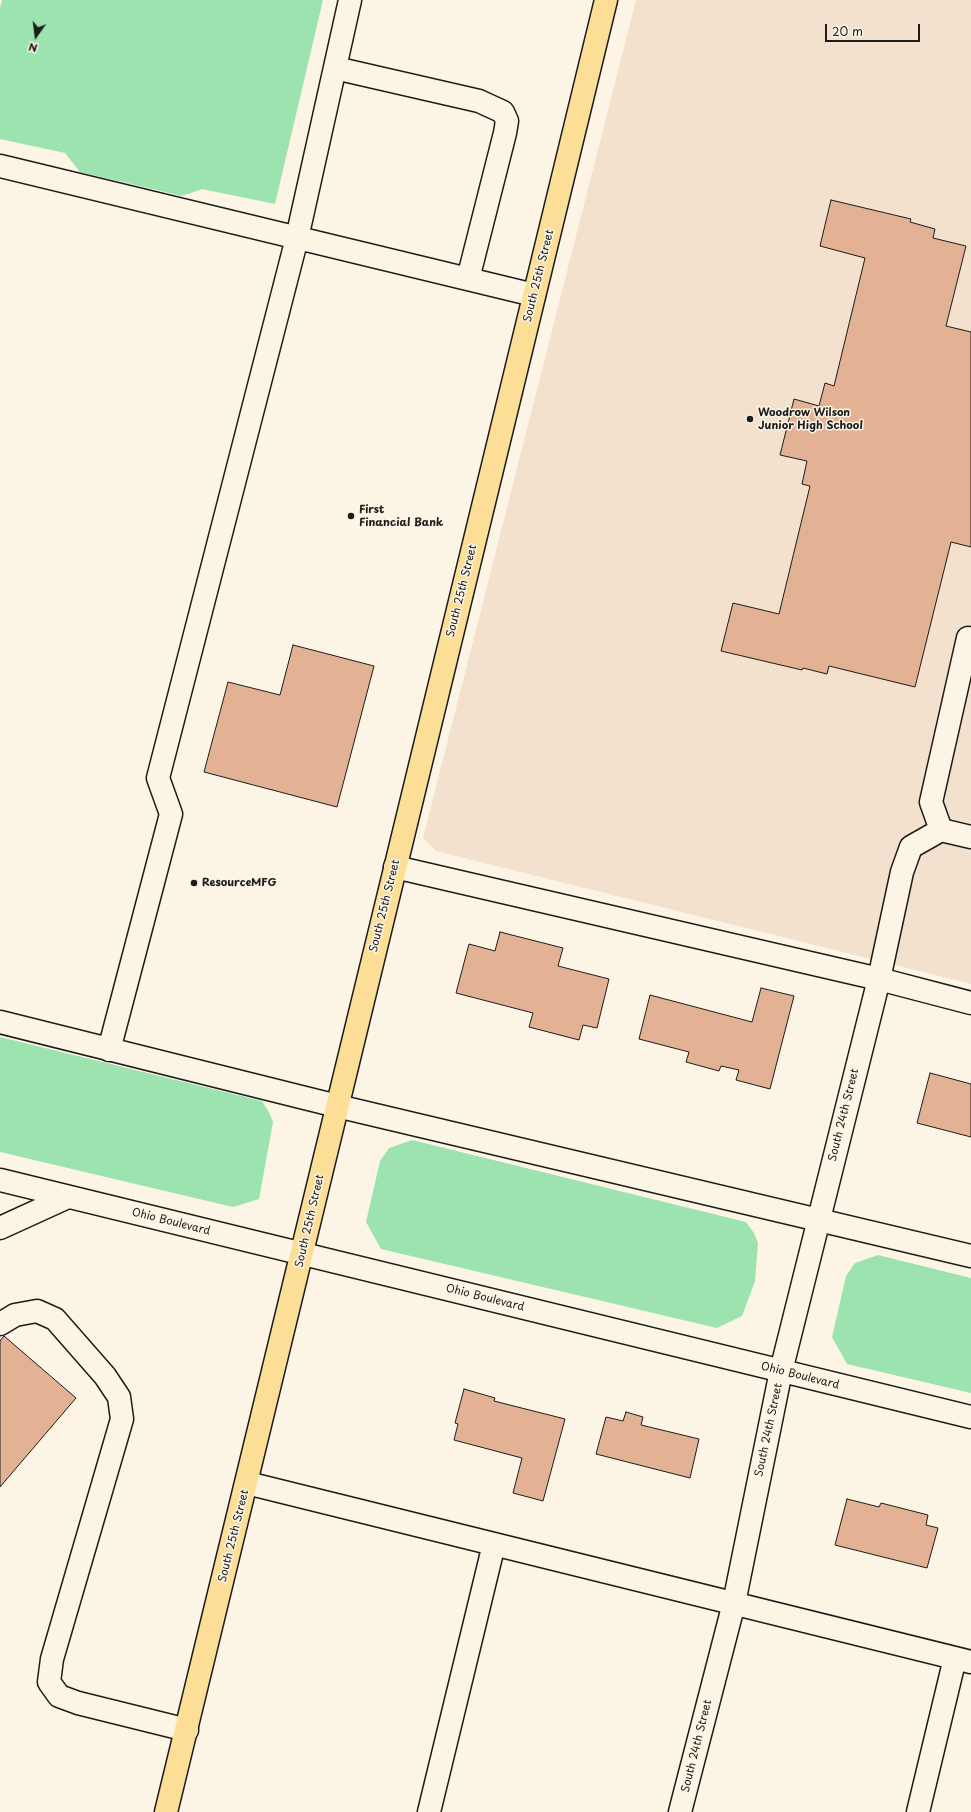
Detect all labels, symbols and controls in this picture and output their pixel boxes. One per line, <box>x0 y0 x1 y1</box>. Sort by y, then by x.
north arrow <box>16 16 56 56</box>
scale bar <box>827 16 922 42</box>
text: 20 m <box>832 22 863 40</box>
text: N <box>27 39 39 57</box>
street label: South 25th Street <box>521 228 557 324</box>
place label: Woodrow Wilson Junior High School <box>758 406 863 432</box>
marker: Woodrow Wilson Junior High School <box>745 414 755 424</box>
place label: First Financial Bank <box>359 503 443 529</box>
marker: First Financial Bank <box>346 511 356 521</box>
street label: South 25th Street <box>444 543 480 639</box>
street label: South 25th Street <box>367 858 403 954</box>
place label: ResourceMFG <box>202 876 276 890</box>
marker: ResourceMFG <box>189 878 199 888</box>
street label: South 24th Street <box>826 1067 862 1163</box>
street label: South 25th Street <box>293 1173 327 1269</box>
street label: Ohio Boulevard <box>130 1206 212 1238</box>
street label: Ohio Boulevard <box>444 1282 526 1314</box>
street label: Ohio Boulevard <box>759 1360 841 1392</box>
street label: South 24th Street <box>753 1382 785 1478</box>
street label: South 25th Street <box>216 1488 252 1584</box>
street label: South 24th Street <box>679 1698 715 1794</box>

